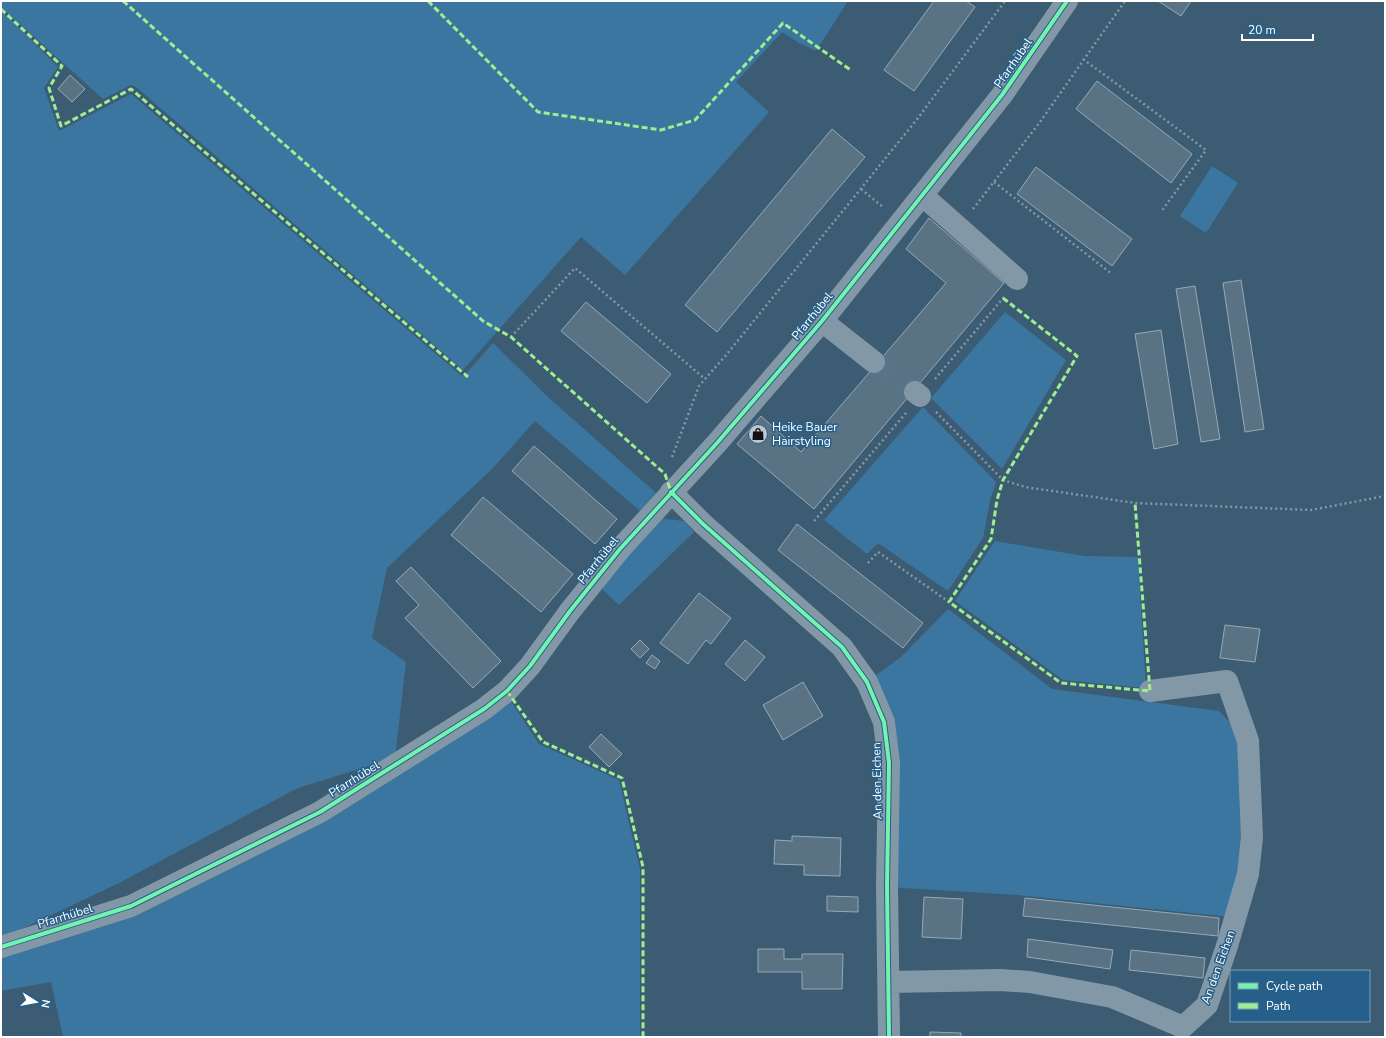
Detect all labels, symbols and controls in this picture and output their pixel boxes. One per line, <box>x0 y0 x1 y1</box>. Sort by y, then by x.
scale bar <box>1242 16 1313 42</box>
text: 20 m <box>1248 22 1276 38</box>
street label: Pfarrhübel <box>990 35 1036 91</box>
street label: Pfarrhübel <box>788 288 836 343</box>
place label: Heike Bauer Hairstyling <box>772 419 838 449</box>
shop icon: Heike Bauer Hairstyling <box>747 423 769 445</box>
street label: Pfarrhübel <box>574 532 622 587</box>
street label: An den Eichen <box>868 742 886 820</box>
street label: Pfarrhübel <box>326 757 383 801</box>
street label: Pfarrhübel <box>35 900 95 932</box>
street label: An den Eichen <box>1197 928 1239 1006</box>
legend <box>1230 970 1370 1022</box>
text: Cycle path <box>1266 978 1323 994</box>
north arrow <box>16 982 56 1022</box>
text: N <box>37 998 53 1009</box>
text: Path <box>1266 998 1291 1014</box>

